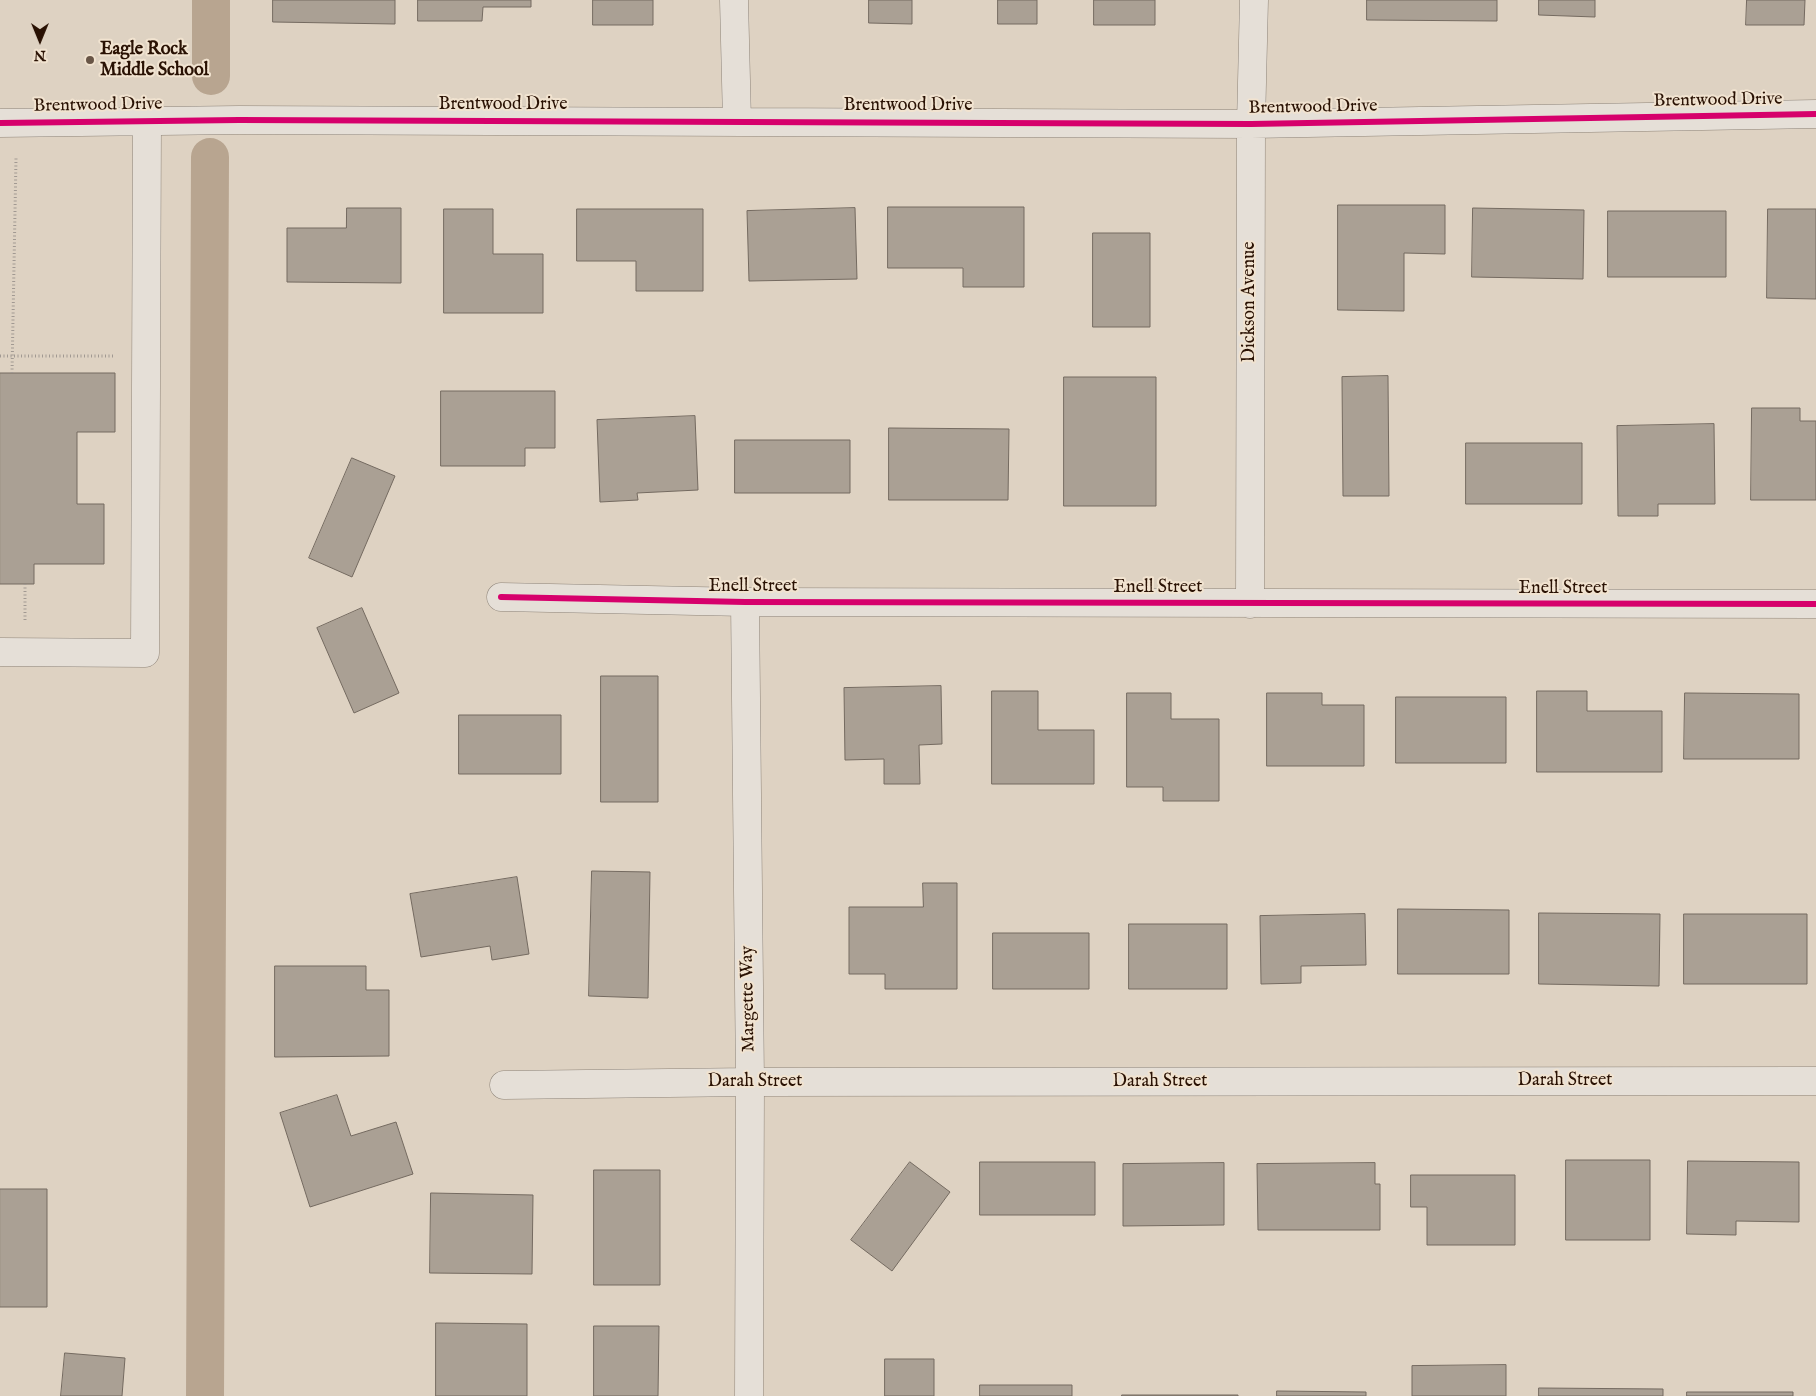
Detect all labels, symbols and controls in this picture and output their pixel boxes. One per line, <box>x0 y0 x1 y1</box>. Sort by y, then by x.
north arrow <box>15 15 65 65</box>
place label: Eagle Rock Middle School <box>100 39 209 82</box>
text: N <box>34 46 46 64</box>
marker: Eagle Rock Middle School <box>84 54 96 66</box>
street label: Brentwood Drive <box>1653 89 1783 113</box>
street label: Brentwood Drive <box>33 94 163 118</box>
street label: Brentwood Drive <box>438 94 568 116</box>
street label: Brentwood Drive <box>843 95 973 117</box>
street label: Brentwood Drive <box>1248 96 1378 120</box>
street label: Dickson Avenue <box>1239 241 1261 363</box>
street label: Enell Street <box>709 576 797 598</box>
street label: Enell Street <box>1114 577 1202 599</box>
street label: Enell Street <box>1519 578 1607 600</box>
street label: Margette Way <box>737 946 761 1052</box>
street label: Darah Street <box>1518 1070 1612 1092</box>
street label: Darah Street <box>708 1071 802 1093</box>
street label: Darah Street <box>1113 1071 1207 1093</box>

